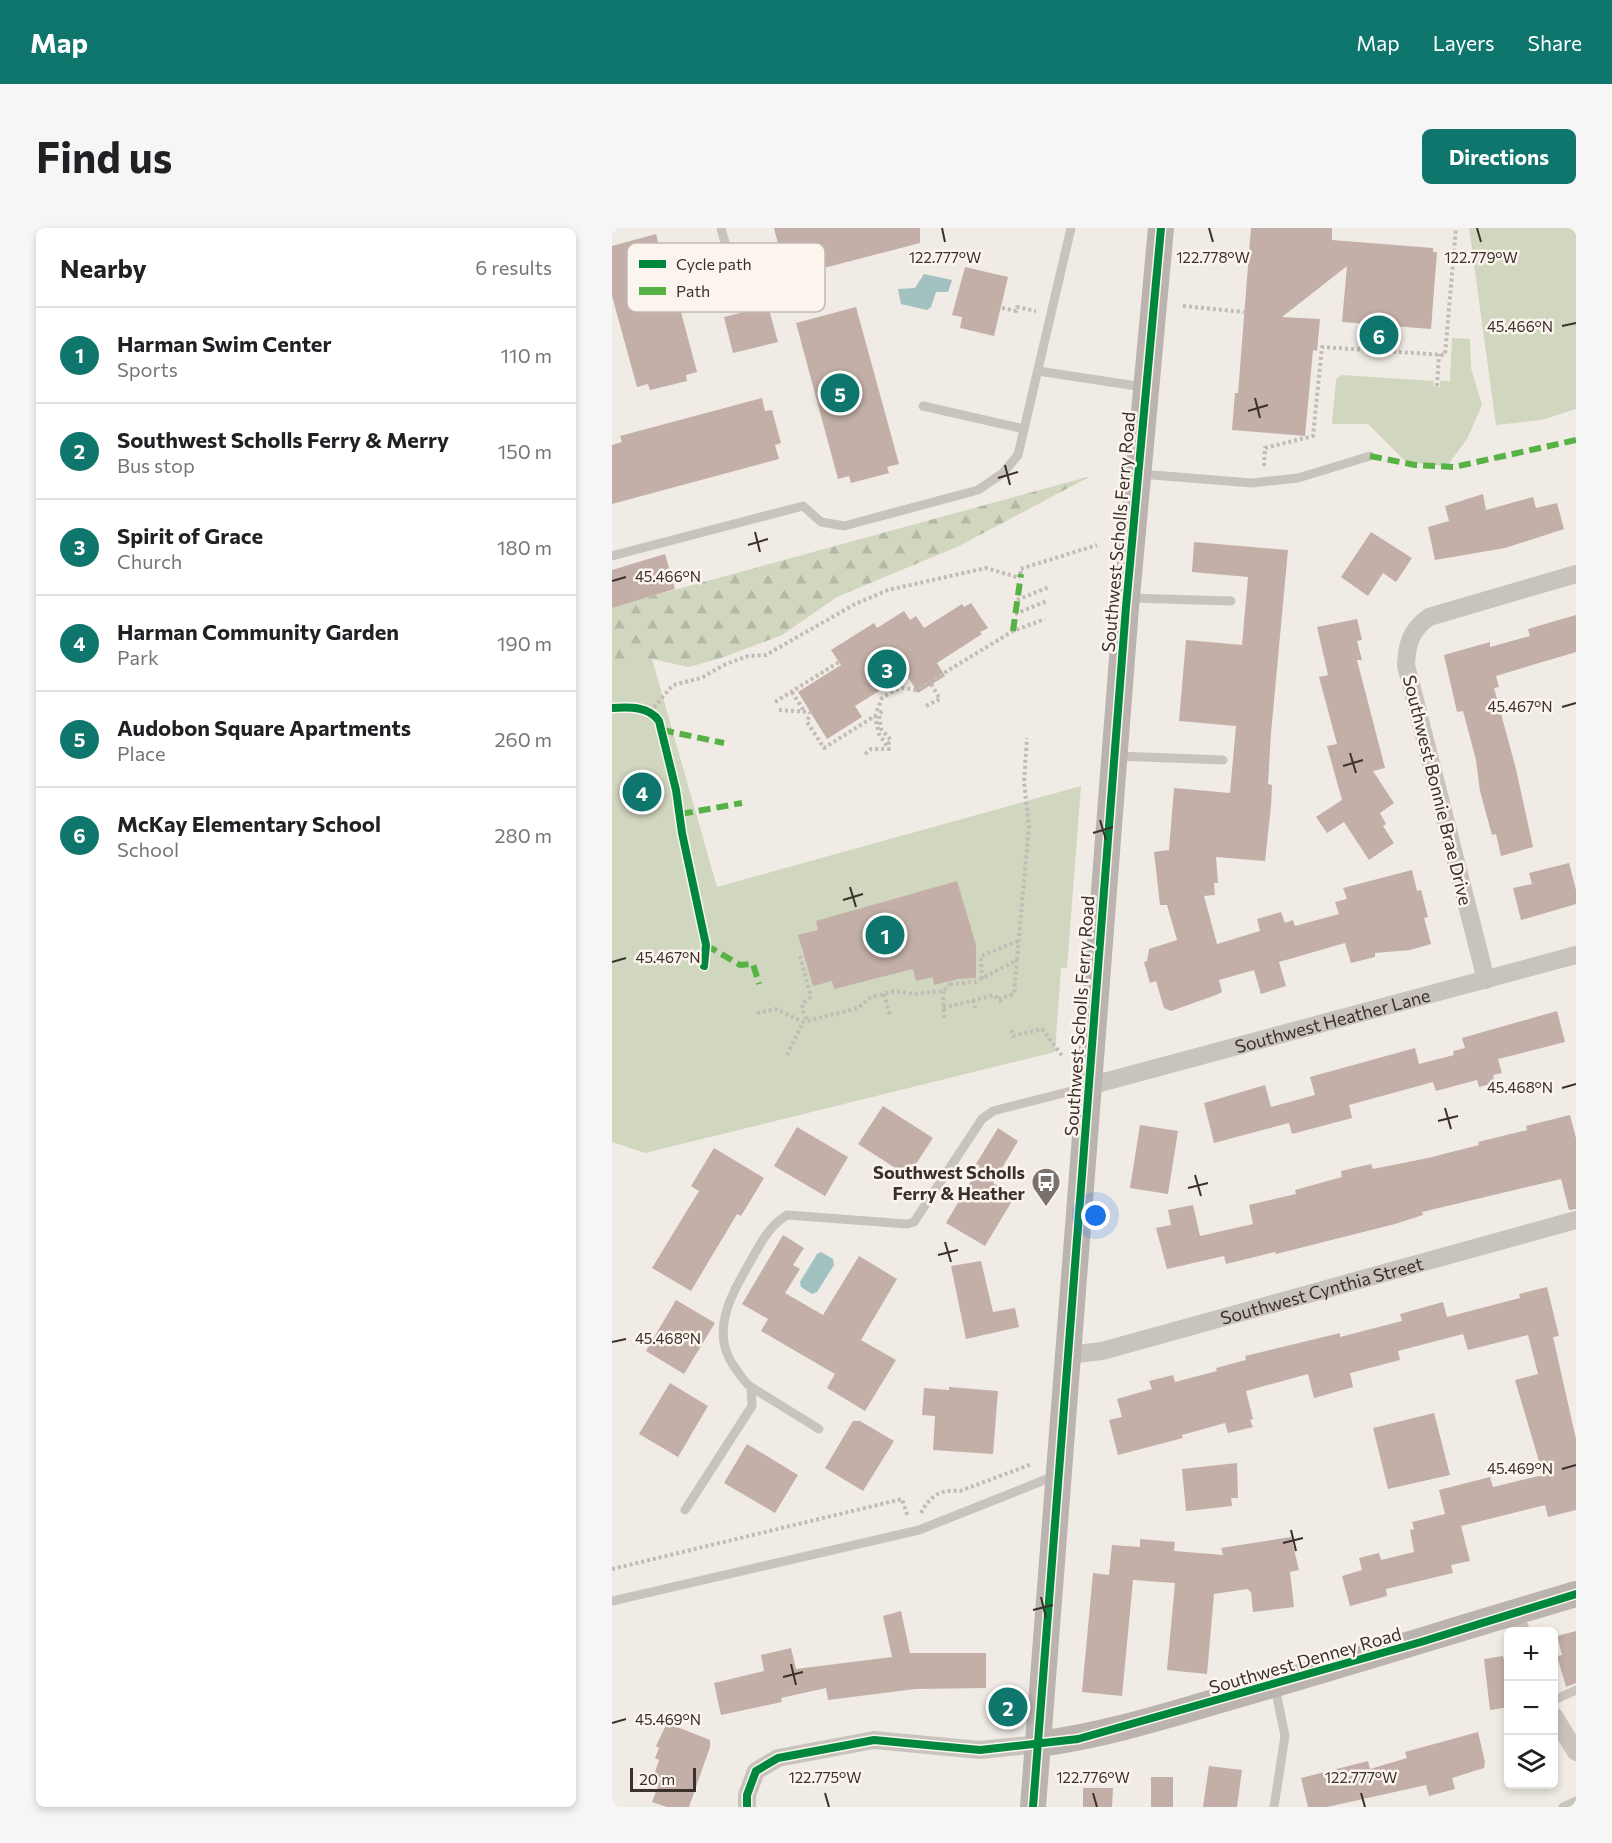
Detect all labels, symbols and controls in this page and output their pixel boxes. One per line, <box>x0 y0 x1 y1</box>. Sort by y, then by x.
text: Map <box>30 25 88 59</box>
text: Map <box>1356 30 1400 55</box>
text: Layers <box>1433 30 1495 55</box>
text: Share <box>1528 30 1582 55</box>
button: Directions <box>1422 129 1576 184</box>
text: Find us <box>36 130 172 182</box>
legend <box>627 243 825 312</box>
text: 122.777°W <box>909 248 981 266</box>
text: 122.778°W <box>1176 248 1250 266</box>
text: 122.779°W <box>1444 248 1518 266</box>
text: Nearby <box>60 252 147 283</box>
text: Cycle path <box>676 254 752 273</box>
text: 6 results <box>475 255 552 279</box>
text: Path <box>676 281 710 300</box>
pin: 6 <box>1360 312 1398 358</box>
text: 45.466°N <box>1487 317 1553 335</box>
text: Harman Swim Center <box>117 330 332 357</box>
text: 1 <box>75 343 84 367</box>
text: 110 m <box>501 343 552 367</box>
text: Sports <box>117 357 178 381</box>
pin: 5 <box>820 370 860 416</box>
street label: Southwest Scholls Ferry Road <box>1097 411 1139 653</box>
text: Southwest Scholls Ferry & Merry <box>117 426 449 453</box>
text: 2 <box>74 439 85 463</box>
text: 150 m <box>498 439 552 463</box>
text: Bus stop <box>117 453 195 477</box>
text: Spirit of Grace <box>117 522 263 549</box>
text: 3 <box>74 535 85 559</box>
text: 180 m <box>497 535 552 559</box>
text: Church <box>117 549 182 573</box>
text: 45.466°N <box>635 567 701 585</box>
text: Harman Community Garden <box>117 618 399 645</box>
text: 4 <box>73 631 86 655</box>
text: 190 m <box>497 631 552 655</box>
text: Park <box>117 645 159 669</box>
pin: 3 <box>868 646 906 692</box>
street label: Southwest Bonnie Brae Drive <box>1399 673 1477 907</box>
text: 45.467°N <box>1487 697 1553 715</box>
text: Audobon Square Apartments <box>117 714 411 741</box>
text: 5 <box>74 727 85 751</box>
text: 260 m <box>494 727 552 751</box>
text: Place <box>117 741 166 765</box>
pin: 4 <box>622 770 662 814</box>
text: McKay Elementary School <box>117 810 381 837</box>
text: 6 <box>73 823 86 847</box>
text: 280 m <box>494 823 552 847</box>
text: School <box>117 837 179 861</box>
street label: Southwest Scholls Ferry Road <box>1060 895 1098 1137</box>
pin: 1 <box>866 912 904 958</box>
text: 45.467°N <box>635 948 701 966</box>
street label: Southwest Heather Lane <box>1232 984 1432 1057</box>
text: 45.468°N <box>1487 1078 1553 1096</box>
place label: Southwest Scholls Ferry & Heather <box>873 1161 1026 1204</box>
bus stop icon: Southwest Scholls Ferry & Heather <box>1030 1166 1062 1208</box>
your location <box>1081 1201 1110 1230</box>
street label: Southwest Cynthia Street <box>1218 1252 1425 1329</box>
text: 45.468°N <box>635 1329 701 1347</box>
text: 45.469°N <box>1487 1459 1553 1477</box>
street label: Southwest Denney Road <box>1206 1622 1404 1698</box>
map controls <box>1504 1627 1558 1789</box>
button: + <box>1504 1627 1558 1681</box>
button: − <box>1504 1681 1558 1735</box>
pin: 2 <box>988 1684 1028 1730</box>
text: 45.469°N <box>635 1710 701 1728</box>
button: layers <box>1504 1735 1558 1789</box>
scale bar <box>630 1765 696 1792</box>
text: 122.775°W <box>788 1768 862 1786</box>
text: 122.776°W <box>1056 1768 1130 1786</box>
text: 122.777°W <box>1325 1768 1397 1786</box>
text: 20 m <box>639 1769 675 1788</box>

